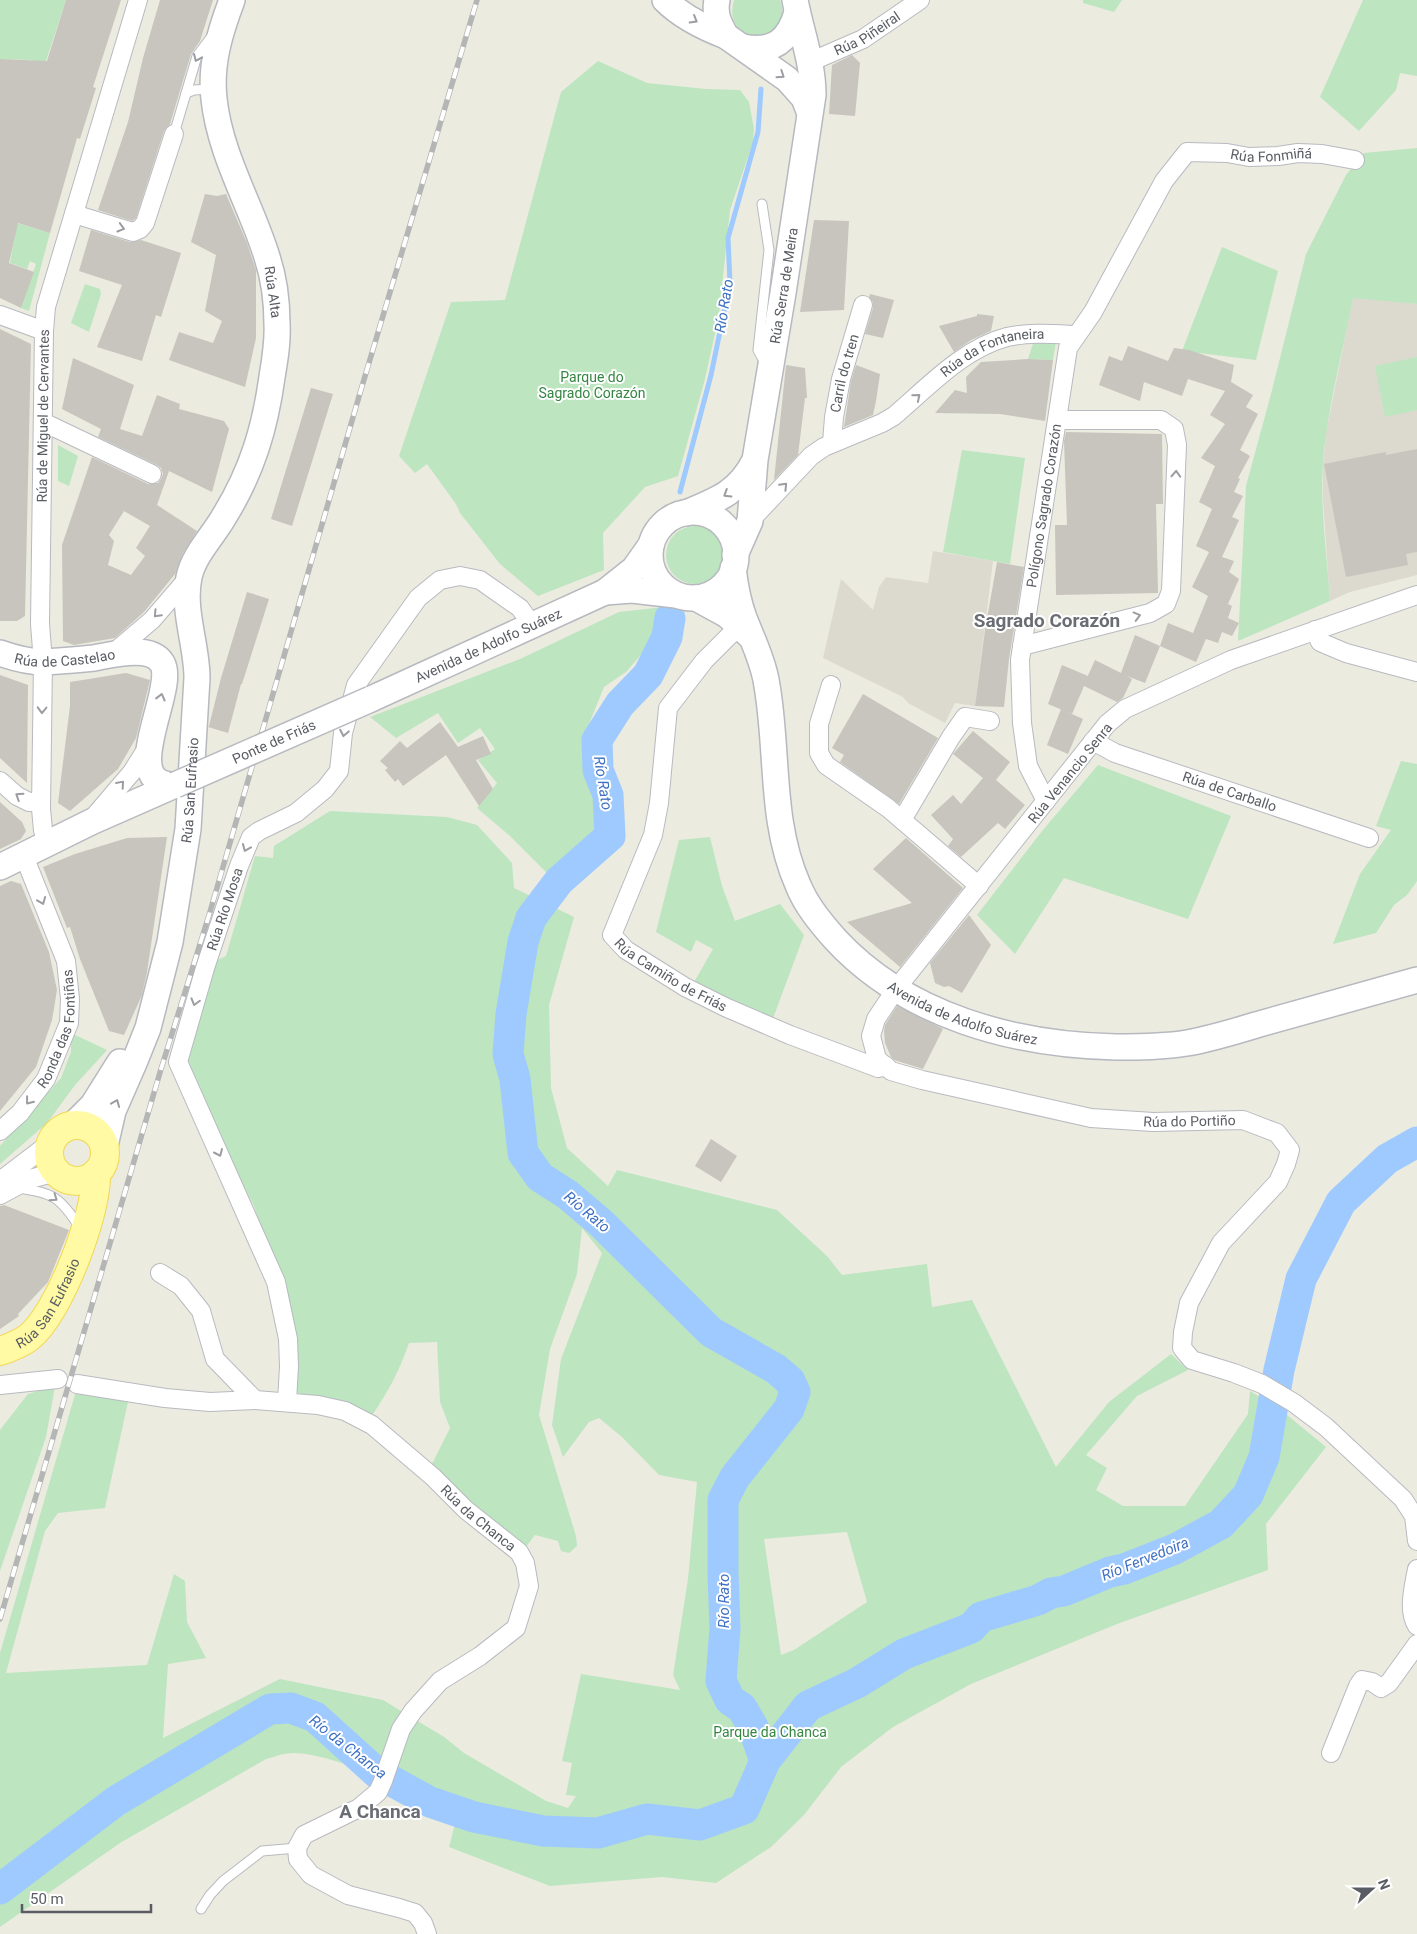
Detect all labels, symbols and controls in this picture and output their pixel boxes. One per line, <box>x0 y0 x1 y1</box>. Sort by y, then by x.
street label: Rúa Piñeiral <box>832 8 903 59</box>
one-way arrow <box>689 14 698 24</box>
one-way arrow <box>193 53 204 62</box>
one-way arrow <box>775 69 785 78</box>
street label: Rúa Fonmiñá <box>1229 145 1312 165</box>
one-way arrow <box>117 223 125 233</box>
street label: Rúa Serra de Meira <box>767 226 801 345</box>
street label: Rúa Alta <box>261 265 285 319</box>
water label: Río Rato <box>711 278 737 334</box>
street label: Rúa da Fontaneira <box>937 326 1044 380</box>
street label: Rúa de Miguel de Cervantes <box>34 329 52 503</box>
street label: Carril do tren <box>827 332 862 414</box>
park label: Parque do Sagrado Corazón <box>539 369 645 401</box>
one-way arrow <box>911 393 920 402</box>
street label: Polígono Sagrado Corazón <box>1023 422 1064 589</box>
one-way arrow <box>1171 470 1181 478</box>
one-way arrow <box>778 482 787 491</box>
one-way arrow <box>723 487 732 497</box>
street label: Avenida de Adolfo Suárez <box>413 605 564 686</box>
one-way arrow <box>154 608 163 617</box>
district label: Sagrado Corazón <box>974 609 1120 632</box>
one-way arrow <box>1132 611 1141 622</box>
street label: Rúa de Castelao <box>13 646 116 670</box>
one-way arrow <box>155 692 166 701</box>
one-way arrow <box>37 707 47 715</box>
street label: Ponte de Friás <box>230 716 318 767</box>
street label: Rúa Venancio Senra <box>1025 720 1115 826</box>
one-way arrow <box>339 728 350 737</box>
street label: Rúa San Eufrasio <box>178 737 201 844</box>
water label: Río Rato <box>590 755 616 811</box>
street label: Rúa de Carballo <box>1181 768 1279 815</box>
one-way arrow <box>116 781 124 790</box>
one-way arrow <box>15 793 24 803</box>
one-way arrow <box>242 843 253 852</box>
street label: Rúa Río Mosa <box>203 866 246 953</box>
one-way arrow <box>36 897 46 905</box>
street label: Rúa Camiño de Friás <box>611 935 730 1015</box>
street label: Ronda das Fontiñas <box>34 969 78 1091</box>
street label: Avenida de Adolfo Suárez <box>885 978 1039 1048</box>
one-way arrow <box>191 998 201 1006</box>
one-way arrow <box>26 1095 34 1104</box>
one-way arrow <box>111 1099 121 1107</box>
street label: Rúa do Portiño <box>1143 1112 1236 1130</box>
one-way arrow <box>213 1148 224 1157</box>
water label: Río Rato <box>560 1188 614 1236</box>
one-way arrow <box>49 1192 58 1202</box>
street label: Rúa San Eufrasio <box>13 1256 83 1352</box>
street label: Rúa da Chanca <box>438 1482 519 1554</box>
water label: Río Fervedoira <box>1099 1533 1191 1585</box>
water label: Río Rato <box>715 1574 733 1628</box>
water label: Río da Chanca <box>306 1711 390 1783</box>
park label: Parque da Chanca <box>713 1724 827 1740</box>
district label: A Chanca <box>339 1800 421 1823</box>
north arrow <box>1347 1864 1397 1914</box>
text: N <box>1375 1877 1393 1892</box>
scale bar <box>22 1882 151 1914</box>
text: 50 m <box>30 1890 64 1908</box>

